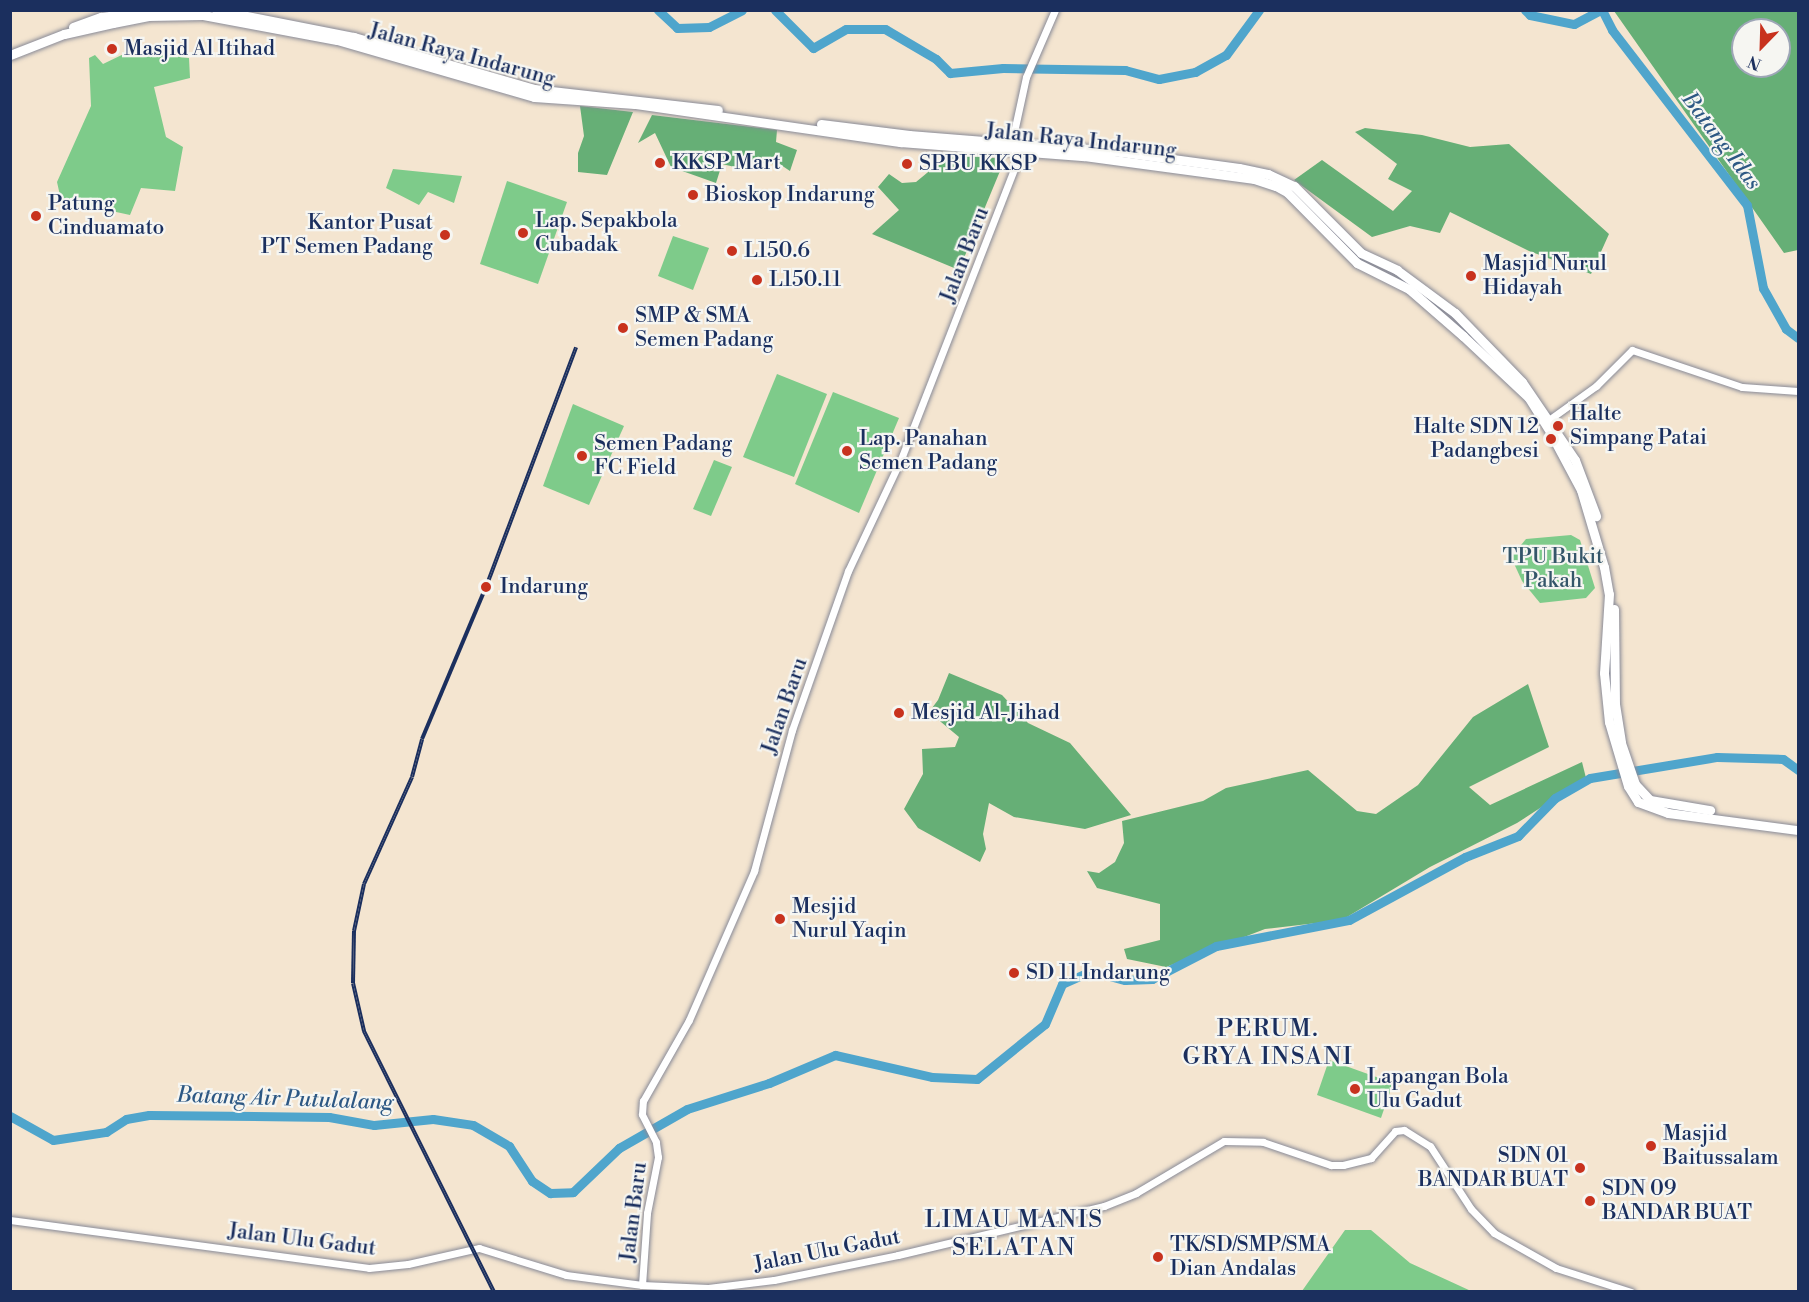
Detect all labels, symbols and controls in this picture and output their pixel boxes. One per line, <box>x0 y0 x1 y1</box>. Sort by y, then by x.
street label: Jalan Raya Indarung <box>366 18 558 92</box>
north arrow <box>1731 18 1791 78</box>
place label: Masjid Al Itihad <box>124 36 275 62</box>
marker: Masjid Al Itihad <box>105 42 119 56</box>
text: N <box>1745 51 1764 74</box>
water label: Batang Idas <box>1676 87 1766 195</box>
street label: Jalan Raya Indarung <box>984 118 1178 164</box>
place label: KKSP Mart <box>672 150 781 176</box>
place label: SPBU KKSP <box>919 151 1037 177</box>
marker: KKSP Mart <box>653 156 667 170</box>
marker: SPBU KKSP <box>900 157 914 171</box>
place label: Bioskop Indarung <box>705 182 875 208</box>
marker: Bioskop Indarung <box>686 188 700 202</box>
place label: Patung Cinduamato <box>48 191 164 241</box>
street label: Jalan Baru <box>935 204 995 306</box>
place label: Lap. Sepakbola Cubadak <box>535 208 678 258</box>
marker: Patung Cinduamato <box>29 209 43 223</box>
place label: Kantor Pusat PT Semen Padang <box>261 210 433 260</box>
marker: Lap. Sepakbola Cubadak <box>516 226 530 240</box>
marker: Kantor Pusat PT Semen Padang <box>438 228 452 242</box>
place label: L150.6 <box>744 238 810 264</box>
marker: L150.6 <box>725 244 739 258</box>
place label: Masjid Nurul Hidayah <box>1483 251 1607 301</box>
place label: L150.11 <box>769 267 841 293</box>
marker: Masjid Nurul Hidayah <box>1464 269 1478 283</box>
marker: L150.11 <box>750 273 764 287</box>
place label: SMP & SMA Semen Padang <box>635 303 773 353</box>
marker: SMP & SMA Semen Padang <box>616 321 630 335</box>
place label: Halte Simpang Patai <box>1570 401 1707 451</box>
place label: Halte SDN 12 Padangbesi <box>1414 414 1539 464</box>
marker: Halte Simpang Patai <box>1551 419 1565 433</box>
place label: Lap. Panahan Semen Padang <box>859 426 997 476</box>
place label: Semen Padang FC Field <box>594 431 732 481</box>
marker: Halte SDN 12 Padangbesi <box>1544 432 1558 446</box>
marker: Lap. Panahan Semen Padang <box>840 444 854 458</box>
marker: Semen Padang FC Field <box>575 449 589 463</box>
park label: TPU Bukit Pakah <box>1503 544 1603 594</box>
place label: Indarung <box>500 574 588 600</box>
marker: Indarung <box>477 578 495 596</box>
street label: Jalan Baru <box>757 655 813 757</box>
place label: Mesjid Al-Jihad <box>911 700 1060 726</box>
marker: Mesjid Al-Jihad <box>892 706 906 720</box>
place label: Mesjid Nurul Yaqin <box>792 894 906 944</box>
marker: Mesjid Nurul Yaqin <box>773 912 787 926</box>
place label: SD 11 Indarung <box>1026 960 1170 986</box>
marker: SD 11 Indarung <box>1007 966 1021 980</box>
district label: PERUM. GRYA INSANI <box>1183 1016 1353 1072</box>
place label: Lapangan Bola Ulu Gadut <box>1367 1064 1509 1114</box>
water label: Batang Air Putulalang <box>176 1082 394 1116</box>
marker: Lapangan Bola Ulu Gadut <box>1348 1082 1362 1096</box>
place label: Masjid Baitussalam <box>1663 1121 1779 1171</box>
marker: Masjid Baitussalam <box>1644 1139 1658 1153</box>
place label: SDN 01 BANDAR BUAT <box>1418 1143 1568 1193</box>
street label: Jalan Baru <box>615 1161 653 1263</box>
marker: SDN 01 BANDAR BUAT <box>1573 1161 1587 1175</box>
place label: SDN 09 BANDAR BUAT <box>1602 1176 1752 1226</box>
marker: SDN 09 BANDAR BUAT <box>1583 1194 1597 1208</box>
district label: LIMAU MANIS SELATAN <box>924 1207 1104 1263</box>
street label: Jalan Ulu Gadut <box>227 1218 377 1262</box>
street label: Jalan Ulu Gadut <box>752 1224 902 1278</box>
place label: TK/SD/SMP/SMA Dian Andalas <box>1170 1232 1330 1282</box>
marker: TK/SD/SMP/SMA Dian Andalas <box>1151 1250 1165 1264</box>

